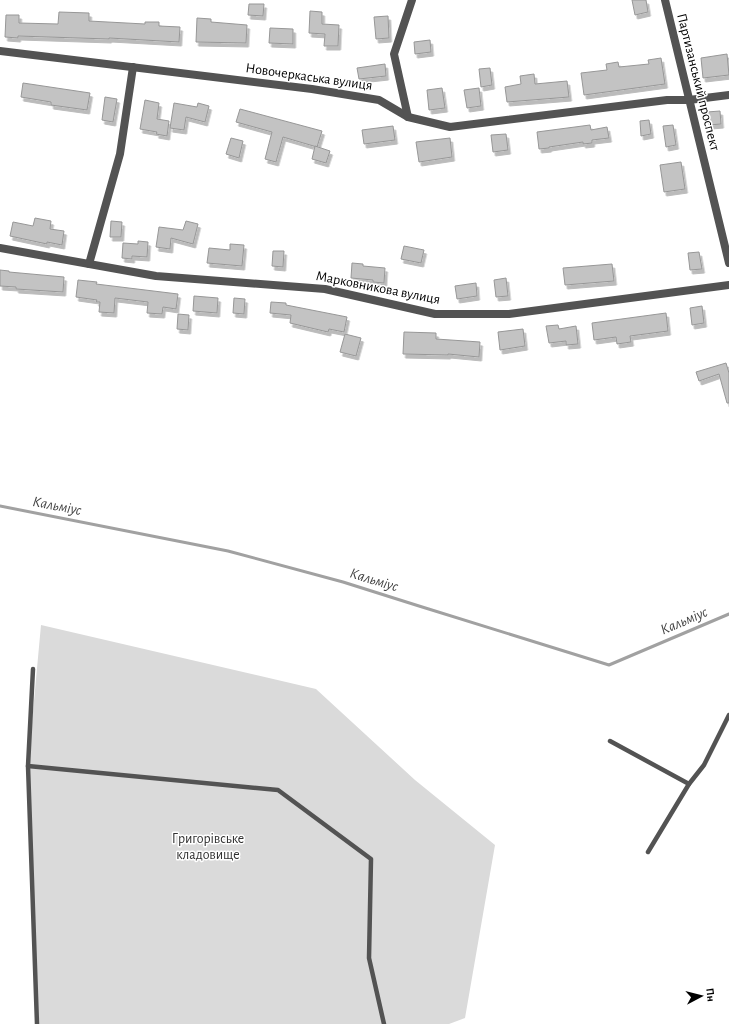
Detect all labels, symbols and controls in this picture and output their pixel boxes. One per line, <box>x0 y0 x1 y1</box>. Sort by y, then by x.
street label: Партизанський проспект <box>674 12 722 153</box>
street label: Новочеркаська вулиця <box>245 61 373 93</box>
street label: Марковникова вулиця <box>315 269 441 307</box>
water label: Кальміус <box>31 494 84 518</box>
water label: Кальміус <box>348 566 401 595</box>
water label: Кальміус <box>658 604 710 638</box>
park label: Григорівське кладовище <box>172 832 244 862</box>
north arrow <box>681 976 721 1016</box>
text: Пн <box>704 988 717 1002</box>

